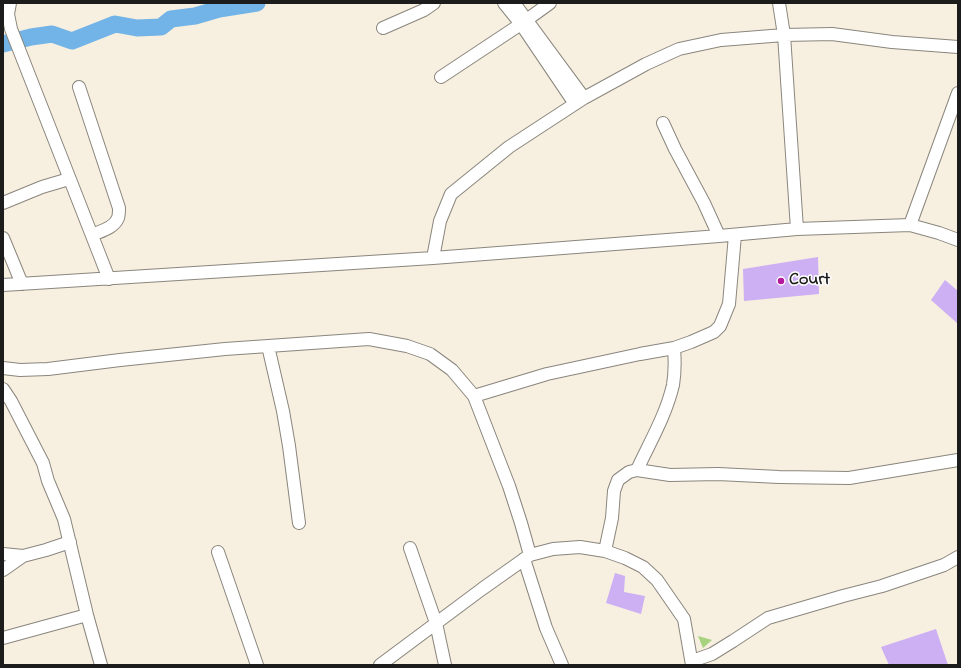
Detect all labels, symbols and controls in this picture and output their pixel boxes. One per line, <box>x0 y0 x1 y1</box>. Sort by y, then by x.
place label: Court <box>789 270 830 292</box>
marker: Court <box>776 276 786 286</box>

